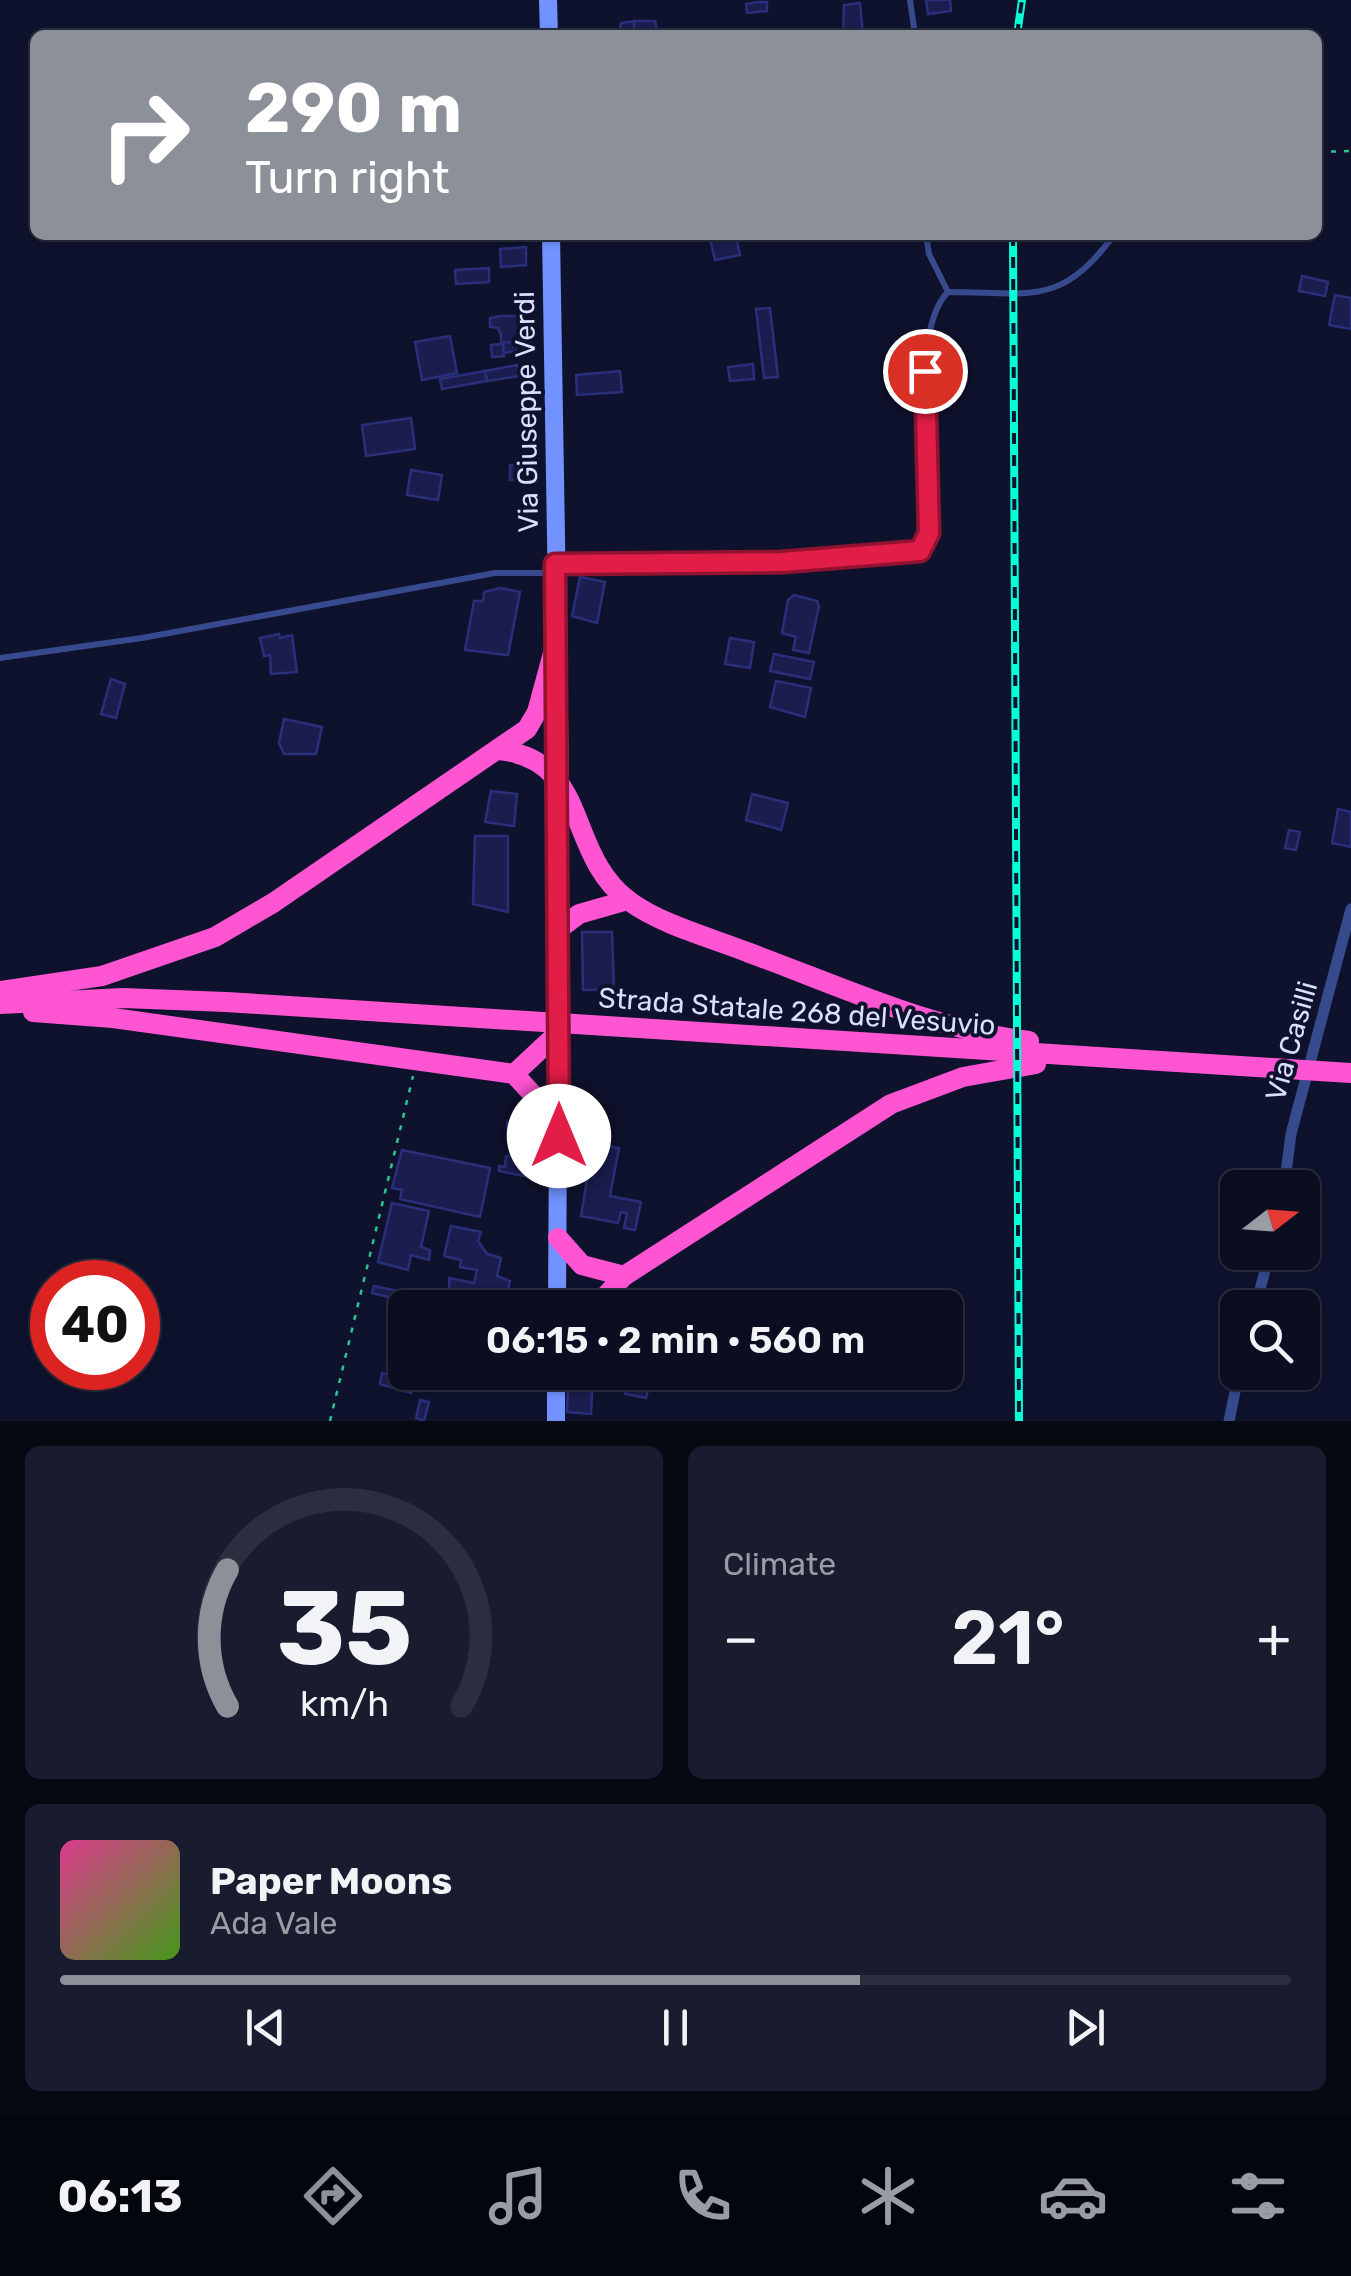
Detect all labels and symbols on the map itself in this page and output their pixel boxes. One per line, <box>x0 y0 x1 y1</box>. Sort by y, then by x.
street label: Via Giuseppe Verdi <box>508 291 545 533</box>
pin <box>883 329 968 414</box>
street label: Via Casilli <box>1259 978 1324 1105</box>
street label: Strada Statale 268 del Vesuvio <box>597 981 997 1042</box>
position arrow <box>507 1084 611 1188</box>
north arrow <box>1220 1170 1320 1270</box>
speed limit sign: 40 <box>30 1260 160 1390</box>

